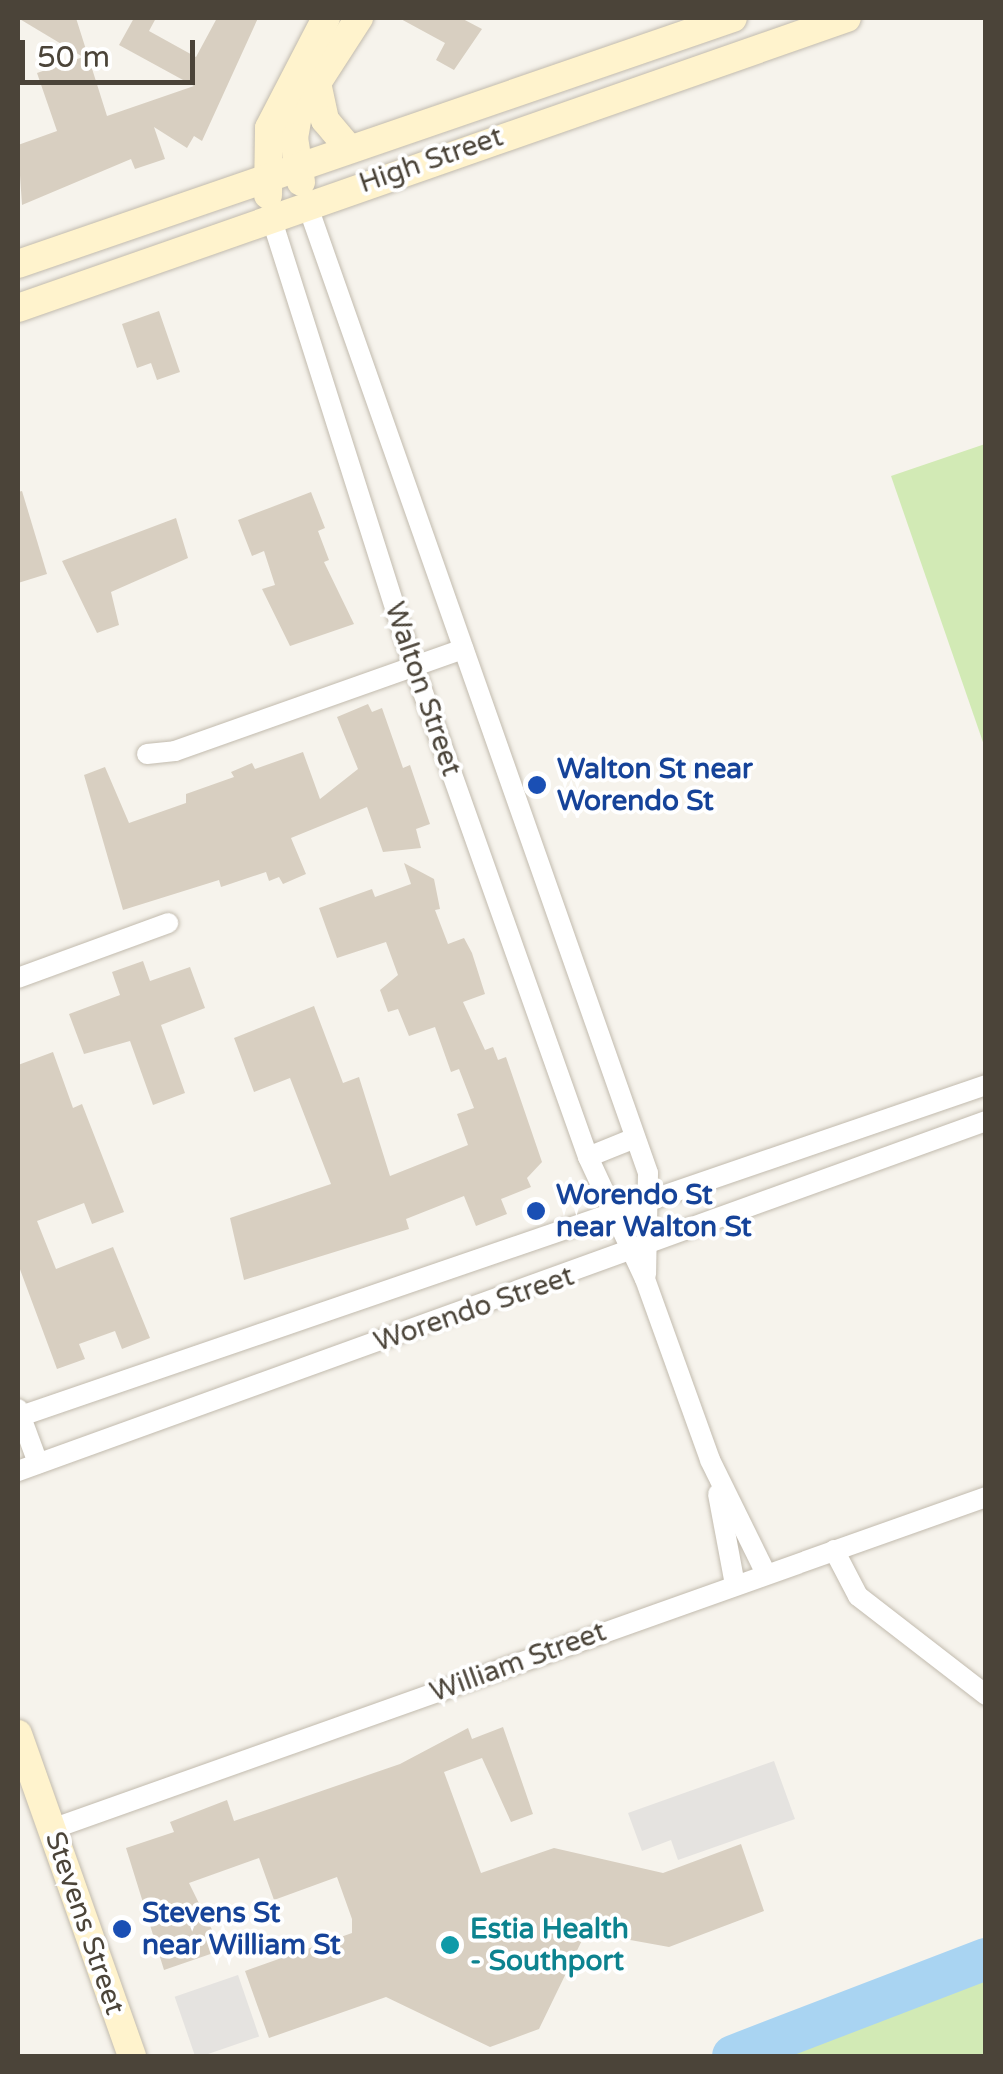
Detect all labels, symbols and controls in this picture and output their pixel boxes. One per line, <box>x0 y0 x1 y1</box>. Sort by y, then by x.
scale bar <box>25 20 200 82</box>
text: 50 m <box>37 39 110 76</box>
street label: High Street <box>355 120 507 200</box>
street label: Walton Street <box>378 598 468 780</box>
place label: Walton St near Worendo St <box>557 752 753 818</box>
marker: Walton St near Worendo St <box>526 774 548 796</box>
place label: Worendo St near Walton St <box>556 1178 752 1244</box>
marker: Worendo St near Walton St <box>525 1200 547 1222</box>
street label: Worendo Street <box>370 1259 578 1359</box>
street label: William Street <box>425 1615 611 1709</box>
street label: Stevens Street <box>38 1827 132 2019</box>
place label: Stevens St near William St <box>142 1896 341 1962</box>
place label: Estia Health - Southport <box>470 1912 629 1978</box>
marker: Stevens St near William St <box>111 1918 133 1940</box>
marker: Estia Health - Southport <box>439 1934 461 1956</box>

